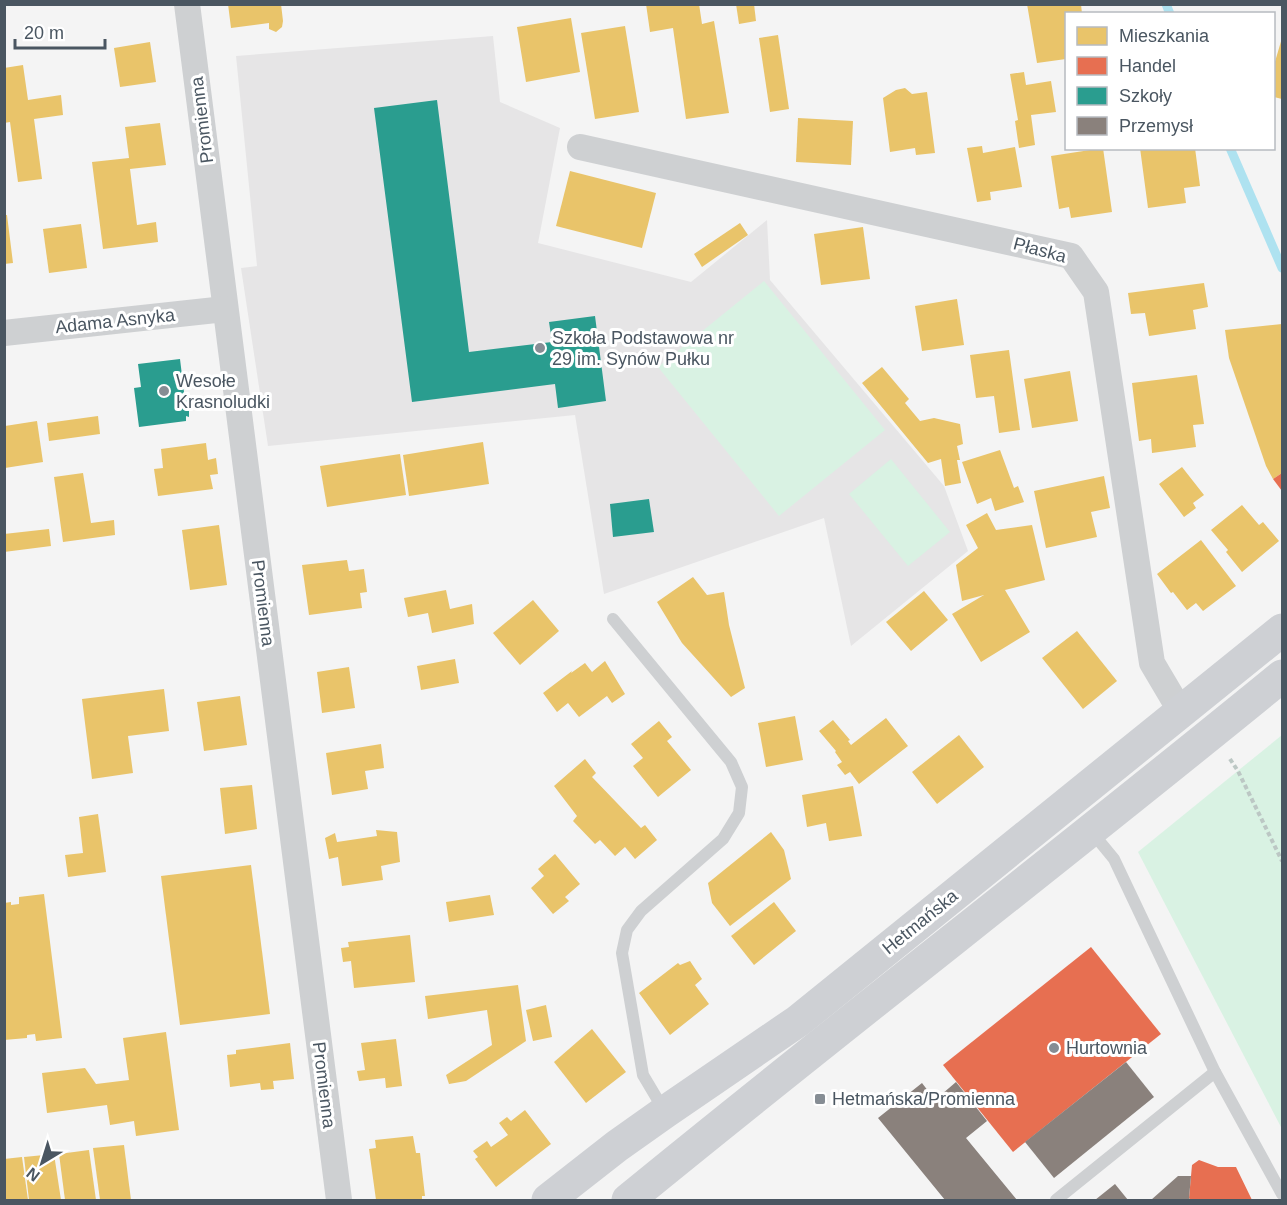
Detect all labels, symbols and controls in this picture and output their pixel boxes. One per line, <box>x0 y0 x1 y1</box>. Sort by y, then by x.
scale bar <box>15 12 105 50</box>
legend <box>1065 12 1275 150</box>
text: 20 m <box>24 23 64 43</box>
text: Mieszkania <box>1119 26 1210 46</box>
text: Handel <box>1119 56 1176 76</box>
street label: Promienna <box>187 75 217 164</box>
text: Szkoły <box>1119 86 1172 106</box>
text: Przemysł <box>1119 116 1193 136</box>
street label: Płaska <box>1011 233 1070 267</box>
street label: Adama Asnyka <box>54 305 177 337</box>
place label: Szkoła Podstawowa nr 29 im. Synów Pułku <box>552 328 734 369</box>
marker: Szkoła Podstawowa nr 29 im. Synów Pułku <box>533 341 547 355</box>
place label: Wesołe Krasnoludki <box>176 371 270 412</box>
marker: Wesołe Krasnoludki <box>157 384 171 398</box>
street label: Promienna <box>248 559 278 648</box>
street label: Hetmańska <box>878 885 962 958</box>
place label: Hurtownia <box>1066 1038 1148 1058</box>
street label: Promienna <box>309 1041 339 1130</box>
marker: Hurtownia <box>1047 1041 1061 1055</box>
place label: Hetmańska/Promienna <box>832 1089 1016 1109</box>
marker: Hetmańska/Promienna <box>813 1092 827 1106</box>
north arrow <box>12 1133 72 1193</box>
text: N <box>23 1164 43 1185</box>

